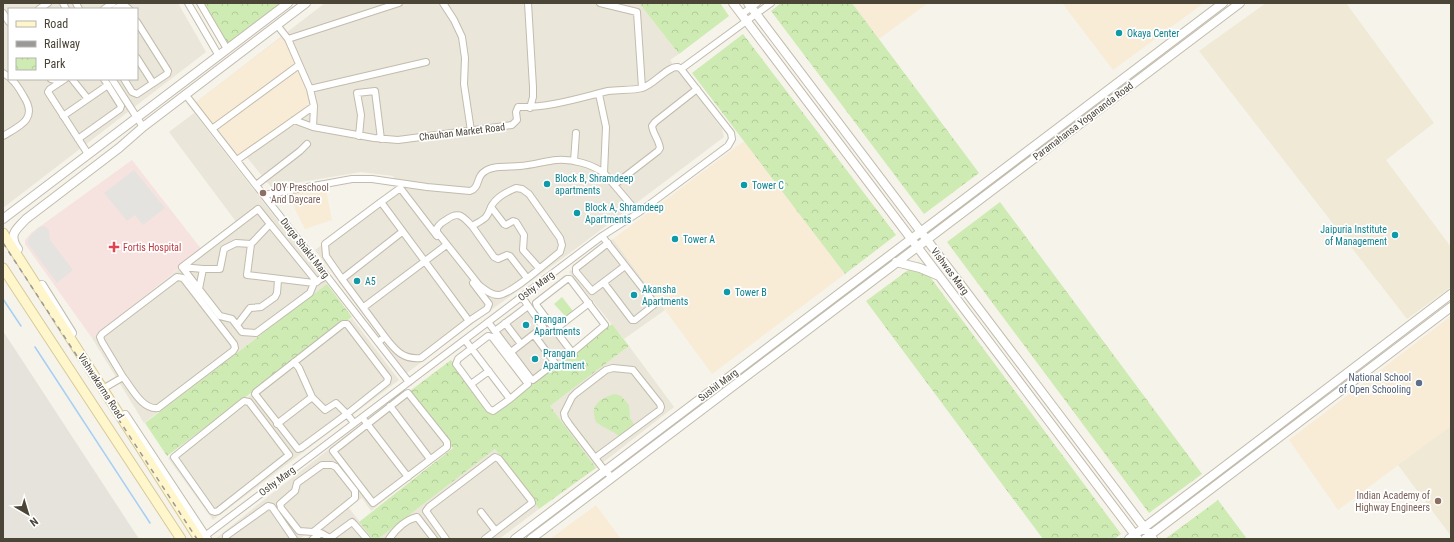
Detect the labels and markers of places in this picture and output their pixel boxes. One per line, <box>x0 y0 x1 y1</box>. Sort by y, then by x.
marker: Okaya Center <box>1114 28 1124 38</box>
place label: Okaya Center <box>1127 28 1179 39</box>
place label: Block B, Shramdeep apartments <box>555 173 633 196</box>
marker: Block B, Shramdeep apartments <box>542 179 552 189</box>
marker: Tower C <box>739 180 749 190</box>
place label: Tower C <box>752 180 784 191</box>
place label: JOY Preschool And Daycare <box>271 182 329 205</box>
marker: JOY Preschool And Daycare <box>258 188 268 198</box>
place label: Block A, Shramdeep Apartments <box>585 202 664 225</box>
marker: Block A, Shramdeep Apartments <box>572 208 582 218</box>
place label: Jaipuria Institute of Management <box>1320 224 1387 247</box>
marker: Jaipuria Institute of Management <box>1390 230 1400 240</box>
marker: Tower A <box>670 234 680 244</box>
place label: Tower A <box>683 234 715 245</box>
marker: Fortis Hospital <box>108 241 120 253</box>
place label: Fortis Hospital <box>123 242 181 253</box>
marker: A5 <box>352 276 362 286</box>
place label: A5 <box>365 276 376 287</box>
place label: Akansha Apartments <box>642 284 689 307</box>
marker: Tower B <box>722 287 732 297</box>
place label: Tower B <box>735 287 767 298</box>
marker: Akansha Apartments <box>629 290 639 300</box>
place label: Prangan Apartments <box>534 314 581 337</box>
marker: Prangan Apartments <box>521 320 531 330</box>
place label: Prangan Apartment <box>543 348 585 371</box>
marker: Prangan Apartment <box>530 354 540 364</box>
place label: National School of Open Schooling <box>1339 372 1411 395</box>
marker: National School of Open Schooling <box>1414 378 1424 388</box>
place label: Indian Academy of Highway Engineers <box>1355 490 1431 513</box>
marker: Indian Academy of Highway Engineers <box>1433 496 1443 506</box>

